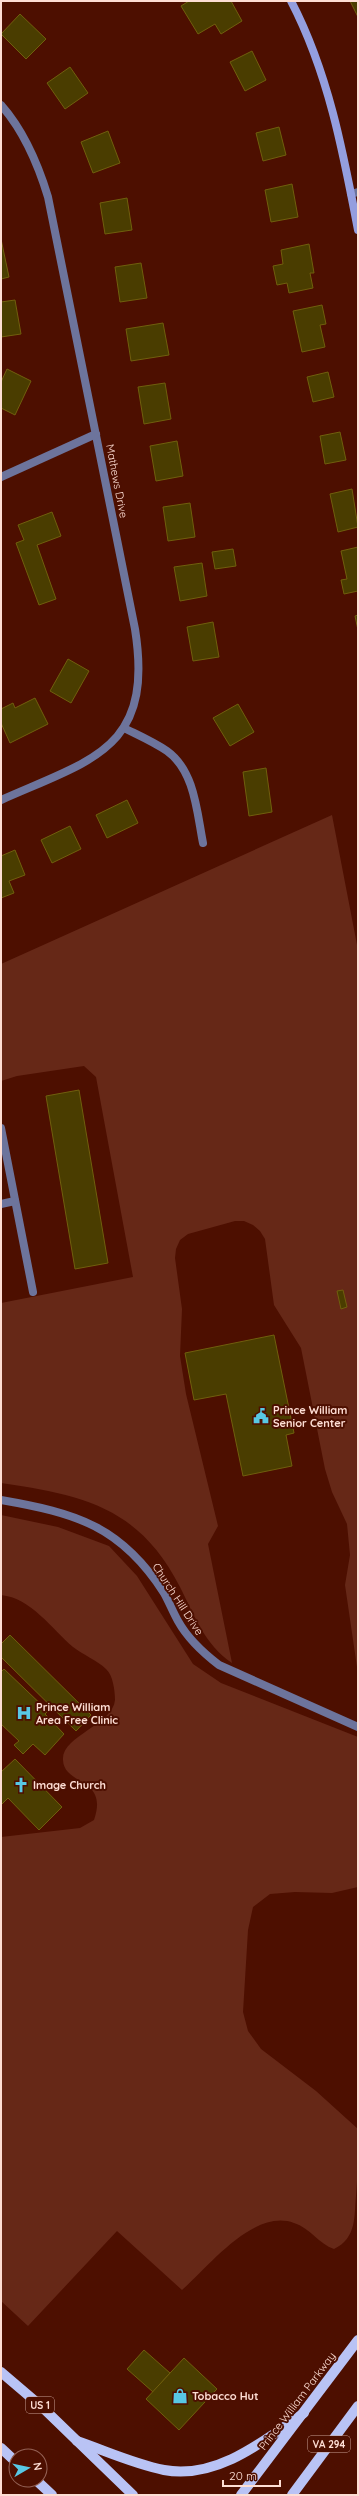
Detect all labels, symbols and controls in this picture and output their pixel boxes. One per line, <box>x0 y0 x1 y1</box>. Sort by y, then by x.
street label: Mathews Drive <box>103 443 131 519</box>
place label: Prince William Senior Center <box>273 1403 347 1430</box>
public building icon: Prince William Senior Center <box>252 1407 270 1425</box>
street label: Church Hill Drive <box>149 1560 207 1638</box>
place label: Prince William Area Free Clinic <box>36 1700 118 1727</box>
hospital icon: Prince William Area Free Clinic <box>15 1704 33 1722</box>
church icon: Image Church <box>12 1776 30 1794</box>
place label: Image Church <box>33 1778 106 1792</box>
street label: Prince William Parkway <box>256 2349 338 2453</box>
shop icon: Tobacco Hut <box>171 2387 189 2405</box>
place label: Tobacco Hut <box>192 2389 259 2403</box>
road number: US 1 <box>26 2397 54 2413</box>
road number: VA 294 <box>308 2436 350 2452</box>
north arrow <box>8 2448 48 2488</box>
text: N <box>30 2461 45 2472</box>
scale bar <box>223 2462 280 2488</box>
text: 20 m <box>229 2468 257 2483</box>

